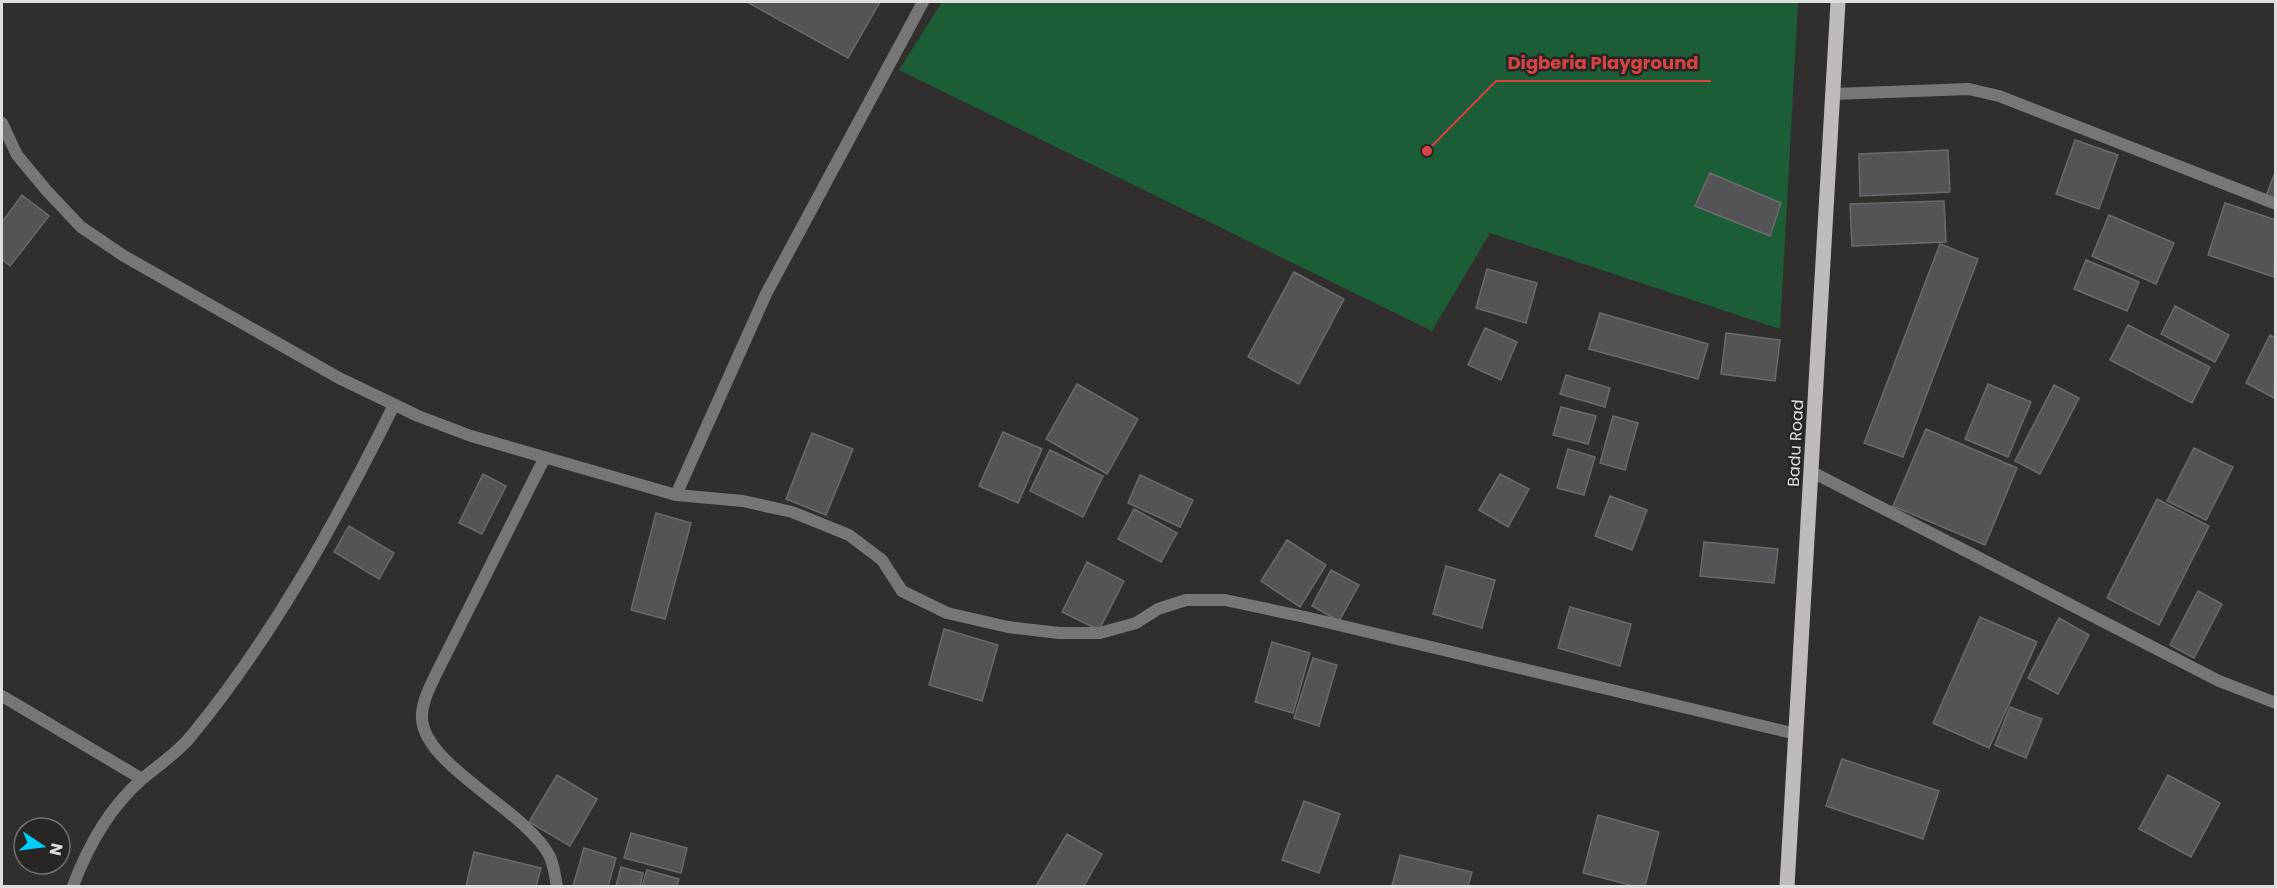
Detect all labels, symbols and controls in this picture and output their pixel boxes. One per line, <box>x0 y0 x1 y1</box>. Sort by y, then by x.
callout: Digberia Playground <box>1496 45 1711 81</box>
text: Digberia Playground <box>1508 50 1699 75</box>
street label: Badu Road <box>1782 399 1809 487</box>
north arrow <box>12 816 72 876</box>
text: N <box>44 841 69 858</box>

